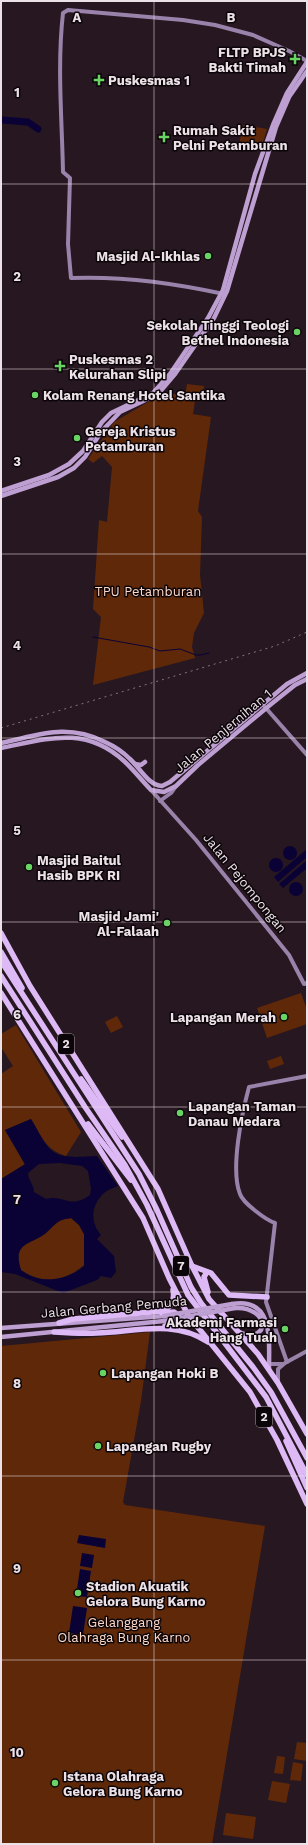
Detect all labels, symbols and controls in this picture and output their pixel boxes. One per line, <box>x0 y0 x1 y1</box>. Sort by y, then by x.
text: A <box>73 10 82 25</box>
text: B <box>227 10 236 25</box>
place label: FLTP BPJS Bakti Timah <box>209 45 287 75</box>
marker: FLTP BPJS Bakti Timah <box>289 53 301 65</box>
place label: Puskesmas 1 <box>108 73 190 88</box>
marker: Puskesmas 1 <box>93 74 105 86</box>
text: 1 <box>14 85 20 100</box>
place label: Rumah Sakit Pelni Petamburan <box>173 123 288 153</box>
marker: Rumah Sakit Pelni Petamburan <box>158 131 170 143</box>
place label: Masjid Al-Ikhlas <box>96 249 200 264</box>
marker: Masjid Al-Ikhlas <box>203 251 213 261</box>
text: 2 <box>13 269 21 284</box>
place label: Sekolah Tinggi Teologi Bethel Indonesia <box>146 318 289 348</box>
marker: Sekolah Tinggi Teologi Bethel Indonesia <box>292 327 302 337</box>
place label: Puskesmas 2 Kelurahan Slipi <box>69 352 166 382</box>
marker: Puskesmas 2 Kelurahan Slipi <box>54 360 66 372</box>
place label: Kolam Renang Hotel Santika <box>43 388 226 403</box>
marker: Kolam Renang Hotel Santika <box>30 390 40 400</box>
place label: Gereja Kristus Petamburan <box>85 424 176 454</box>
marker: Gereja Kristus Petamburan <box>72 433 82 443</box>
text: 3 <box>13 454 21 469</box>
park label: TPU Petamburan <box>95 584 201 599</box>
text: 4 <box>13 638 22 653</box>
street label: Jalan Penjernihan 1 <box>171 686 275 776</box>
text: 5 <box>13 823 21 838</box>
street label: Jalan Pejompongan <box>200 830 290 936</box>
place label: Masjid Baitul Hasib BPK RI <box>37 853 122 883</box>
marker: Masjid Baitul Hasib BPK RI <box>24 862 34 872</box>
place label: Masjid Jami' Al-Falaah <box>79 909 159 939</box>
marker: Masjid Jami' Al-Falaah <box>162 918 172 928</box>
text: 6 <box>13 1007 21 1022</box>
place label: Lapangan Merah <box>170 1010 276 1025</box>
marker: Lapangan Merah <box>279 1012 289 1022</box>
road number: 2 <box>58 1034 74 1054</box>
place label: Lapangan Taman Danau Medara <box>188 1099 296 1129</box>
marker: Lapangan Taman Danau Medara <box>175 1108 185 1118</box>
text: 7 <box>13 1192 21 1207</box>
road number: 7 <box>173 1256 189 1276</box>
street label: Jalan Gerbang Pemuda <box>40 1293 188 1321</box>
place label: Akademi Farmasi Hang Tuah <box>166 1315 277 1345</box>
marker: Akademi Farmasi Hang Tuah <box>280 1324 290 1334</box>
place label: Lapangan Hoki B <box>111 1366 219 1381</box>
marker: Lapangan Hoki B <box>98 1368 108 1378</box>
text: 8 <box>13 1376 21 1391</box>
road number: 2 <box>256 1407 272 1427</box>
place label: Lapangan Rugby <box>106 1439 212 1454</box>
marker: Lapangan Rugby <box>93 1441 103 1451</box>
text: 9 <box>13 1561 21 1576</box>
place label: Stadion Akuatik Gelora Bung Karno <box>86 1579 206 1609</box>
marker: Stadion Akuatik Gelora Bung Karno <box>73 1588 83 1598</box>
park label: Gelanggang Olahraga Bung Karno <box>58 1615 191 1645</box>
text: 10 <box>10 1745 24 1760</box>
place label: Istana Olahraga Gelora Bung Karno <box>63 1769 183 1799</box>
marker: Istana Olahraga Gelora Bung Karno <box>50 1778 60 1788</box>

